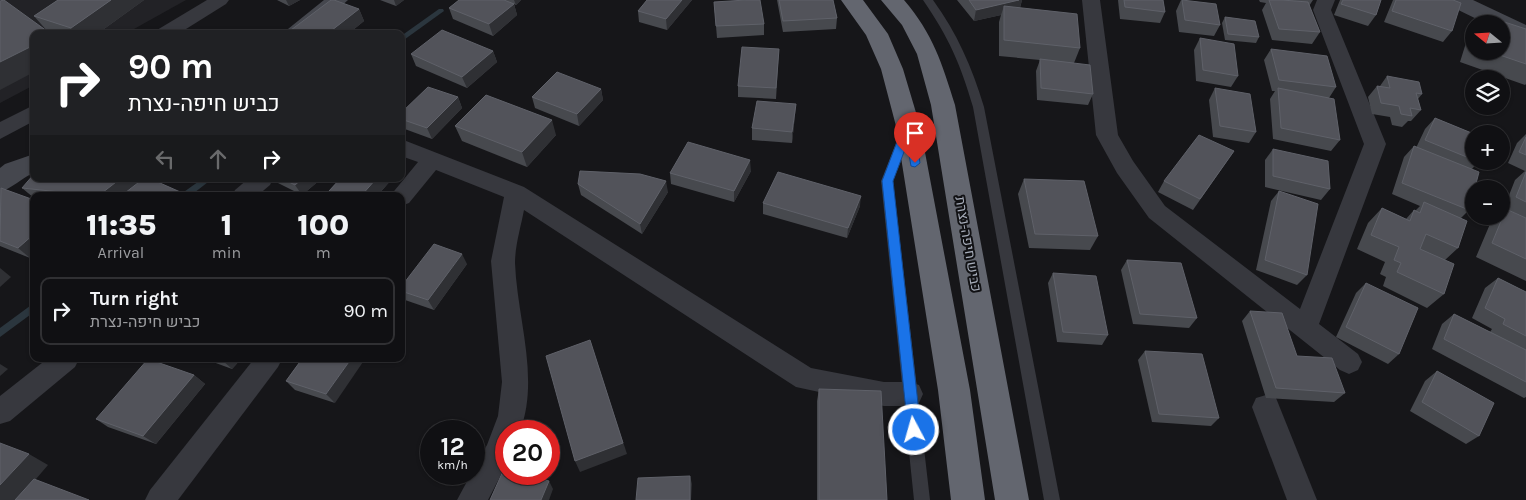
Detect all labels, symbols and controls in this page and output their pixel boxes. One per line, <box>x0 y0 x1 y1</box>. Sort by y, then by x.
north arrow <box>1465 15 1510 60</box>
map controls <box>1465 15 1510 225</box>
text: 90 m <box>128 46 214 87</box>
icon: right <box>45 50 110 115</box>
button: layers <box>1465 70 1510 115</box>
text: כביש חיפה-נצרת <box>128 91 280 117</box>
pin <box>894 112 936 163</box>
icon: arrive <box>901 119 929 147</box>
button: + <box>1465 125 1510 170</box>
icon: left <box>151 145 179 173</box>
icon: ahead <box>204 145 232 173</box>
icon: right <box>257 145 285 173</box>
button: − <box>1465 180 1510 225</box>
street label: כביש חיפה-נצרת <box>951 195 985 293</box>
text: 11:35 <box>86 207 156 243</box>
text: 1 <box>221 207 232 243</box>
text: 100 <box>297 207 349 243</box>
text: Arrival <box>97 243 144 262</box>
text: min <box>212 243 241 262</box>
text: m <box>316 243 331 262</box>
text: Turn right <box>90 288 179 310</box>
icon: right <box>47 297 75 325</box>
text: 90 m <box>343 300 388 322</box>
text: כביש חיפה-נצרת <box>90 312 200 331</box>
position arrow <box>887 403 939 455</box>
speed limit sign: 20 <box>495 420 560 485</box>
text: 12 <box>440 432 465 461</box>
text: km/h <box>437 458 468 472</box>

